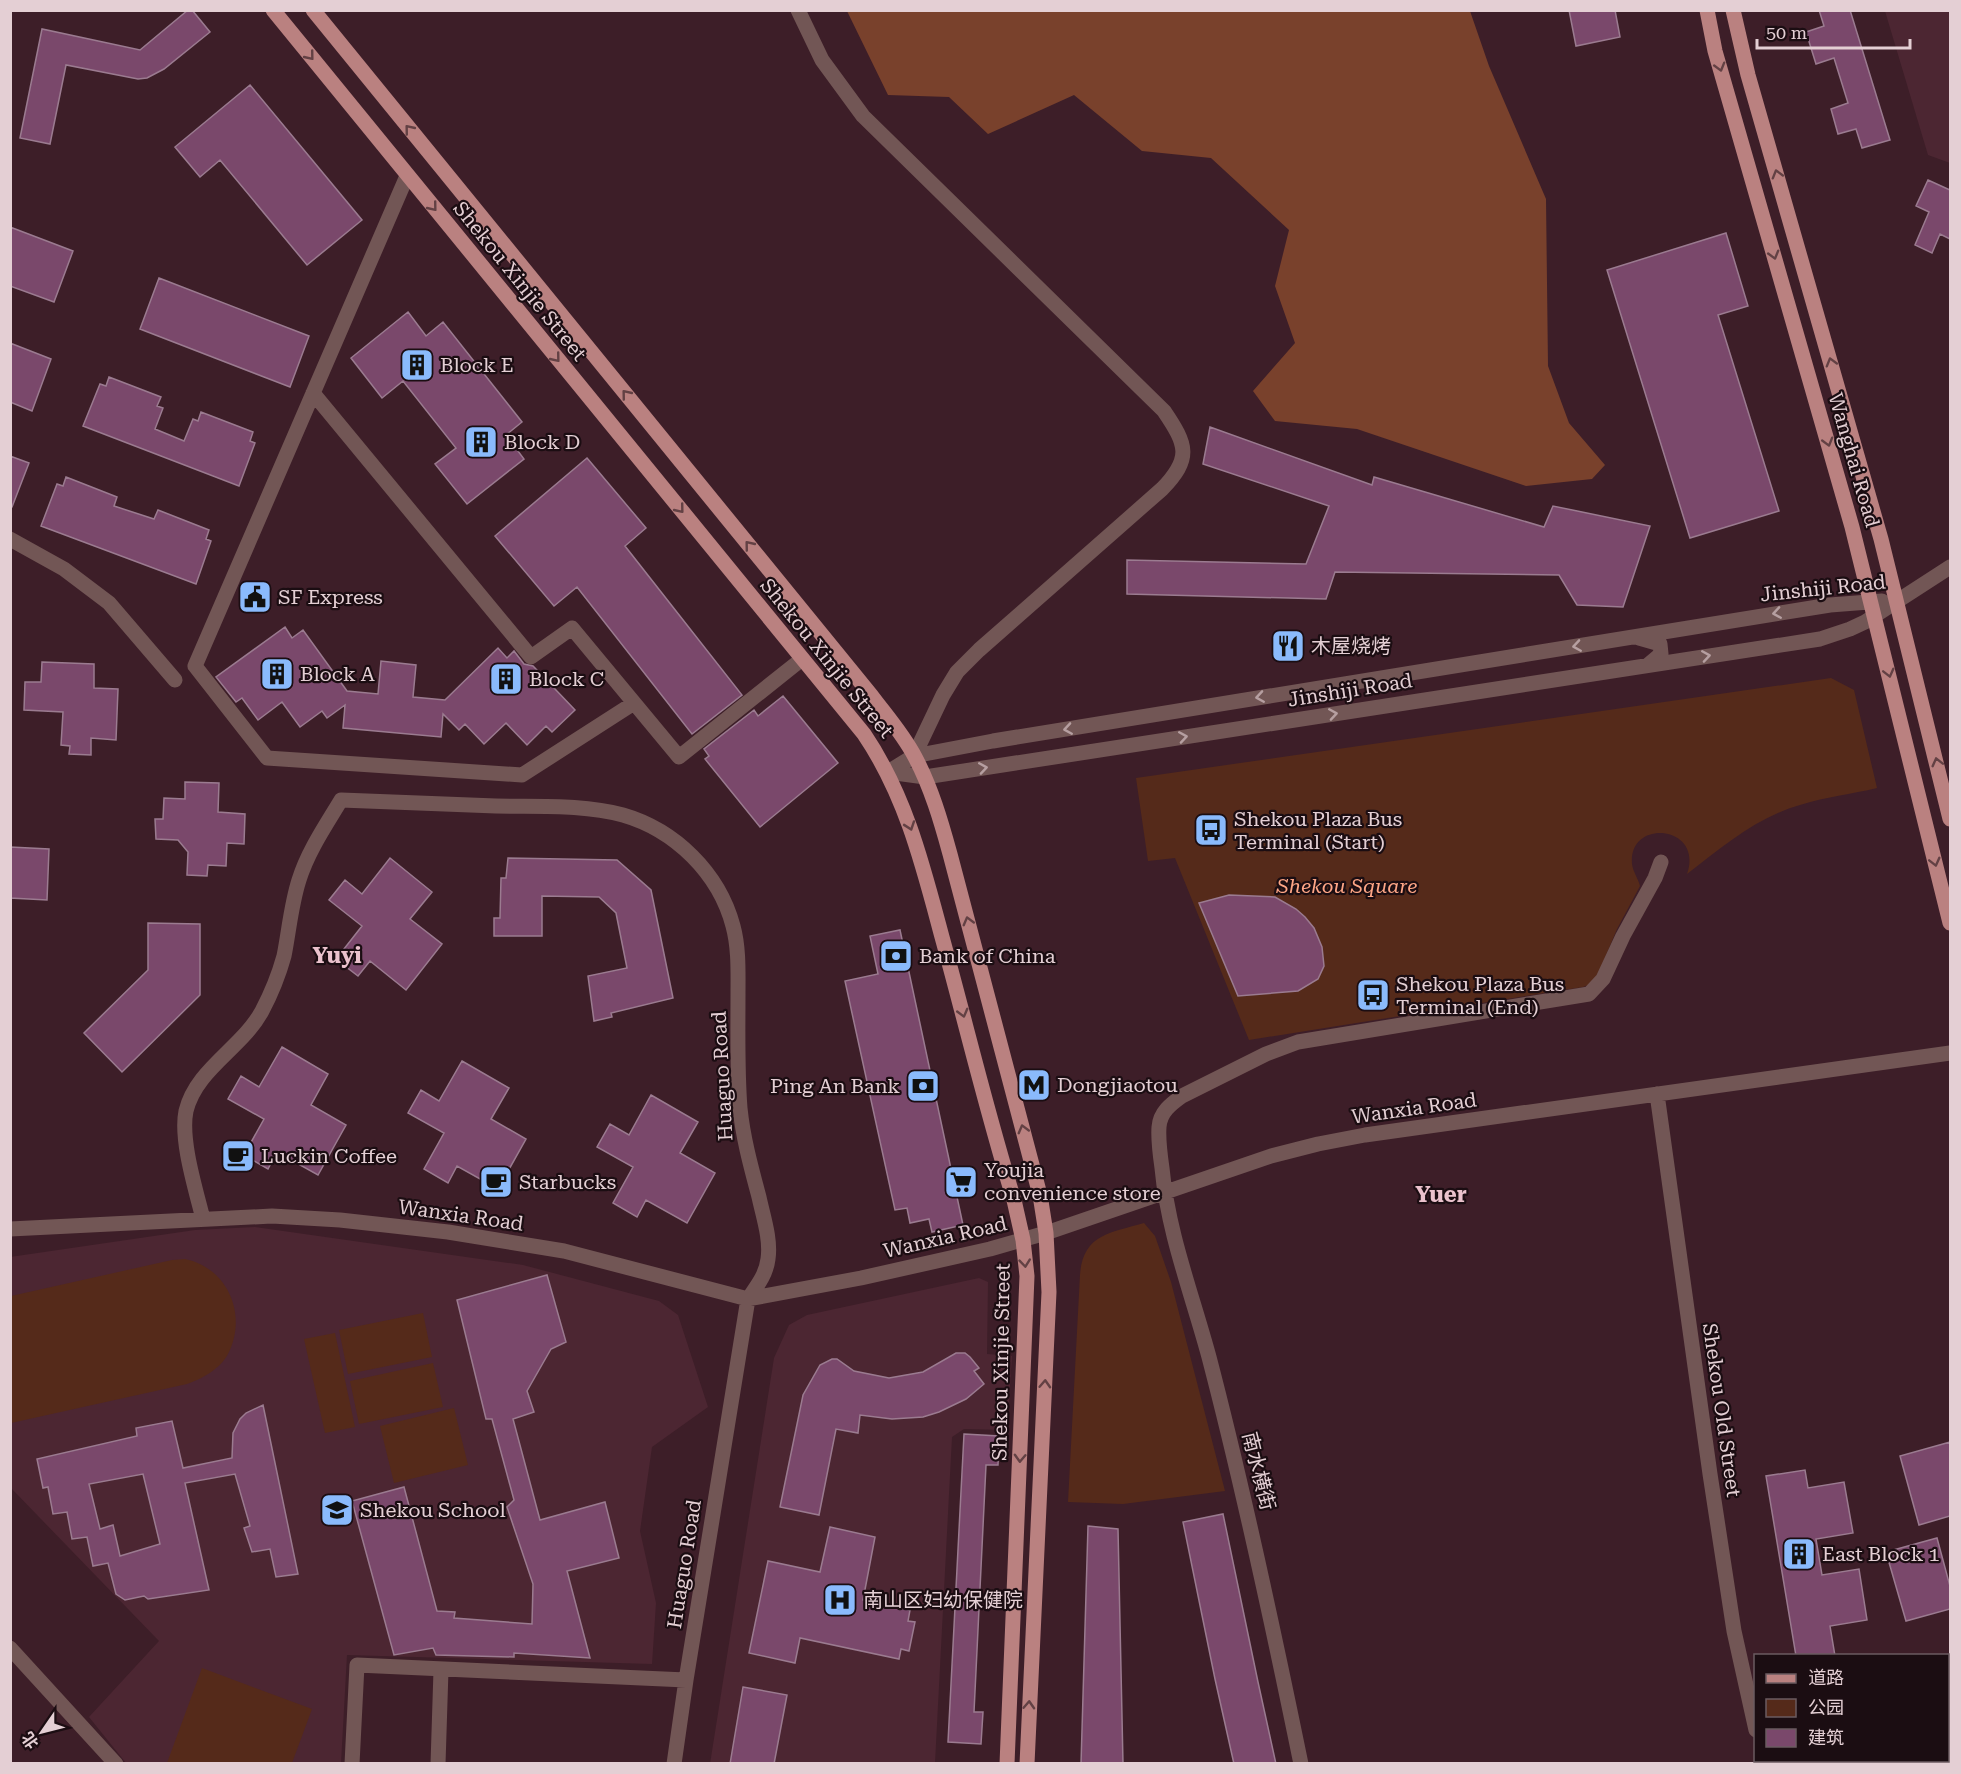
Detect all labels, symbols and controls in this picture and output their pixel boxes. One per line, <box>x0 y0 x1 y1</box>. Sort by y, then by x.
scale bar <box>1757 12 1910 50</box>
text: 50 m <box>1766 22 1807 43</box>
one-way arrow <box>303 49 314 60</box>
one-way arrow <box>1713 62 1725 72</box>
one-way arrow <box>406 124 417 135</box>
one-way arrow <box>1772 170 1784 180</box>
street label: Shekou Xinjie Street <box>448 197 592 366</box>
one-way arrow <box>426 200 437 211</box>
one-way arrow <box>1767 249 1779 260</box>
building icon: Block E <box>399 347 435 383</box>
one-way arrow <box>549 351 560 362</box>
place label: Block E <box>440 353 514 377</box>
one-way arrow <box>1825 357 1838 367</box>
one-way arrow <box>622 389 633 400</box>
street label: Wanghai Road <box>1823 390 1885 530</box>
building icon: Block D <box>463 424 499 460</box>
place label: Block D <box>504 430 580 454</box>
one-way arrow <box>1821 436 1833 447</box>
one-way arrow <box>672 502 683 513</box>
one-way arrow <box>745 541 756 552</box>
street label: Jinshiji Road <box>1759 569 1887 607</box>
street label: Shekou Xinjie Street <box>755 574 899 743</box>
public building icon: SF Express <box>237 579 273 615</box>
place label: SF Express <box>278 585 383 609</box>
one-way arrow <box>1772 607 1782 619</box>
restaurant icon: 木屋烧烤 <box>1270 628 1306 664</box>
place label: 木屋烧烤 <box>1311 634 1391 658</box>
one-way arrow <box>1573 639 1583 652</box>
one-way arrow <box>1701 651 1711 663</box>
building icon: Block A <box>259 656 295 692</box>
building icon: Block C <box>488 661 524 697</box>
place label: Block A <box>300 662 375 686</box>
place label: Block C <box>529 667 604 691</box>
street label: Jinshiji Road <box>1286 668 1414 712</box>
one-way arrow <box>1881 668 1894 678</box>
one-way arrow <box>1256 691 1265 703</box>
one-way arrow <box>1328 709 1338 721</box>
one-way arrow <box>1063 722 1073 734</box>
one-way arrow <box>1178 732 1188 744</box>
one-way arrow <box>1931 757 1944 767</box>
one-way arrow <box>978 763 987 775</box>
place label: Shekou Plaza Bus Terminal (Start) <box>1234 807 1402 854</box>
bus stop icon: Shekou Plaza Bus Terminal (Start) <box>1193 812 1229 848</box>
one-way arrow <box>903 820 915 830</box>
one-way arrow <box>1928 857 1941 867</box>
park label: Shekou Square <box>1276 874 1417 898</box>
one-way arrow <box>963 916 975 926</box>
bank icon: Bank of China <box>878 938 914 974</box>
district label: Yuyi <box>312 943 362 968</box>
place label: Bank of China <box>919 944 1056 968</box>
place label: Shekou Plaza Bus Terminal (End) <box>1396 972 1564 1019</box>
bus stop icon: Shekou Plaza Bus Terminal (End) <box>1355 977 1391 1013</box>
one-way arrow <box>956 1007 968 1018</box>
street label: Huaguo Road <box>707 1010 737 1142</box>
metro station icon: Dongjiaotou <box>1016 1067 1052 1103</box>
bank icon: Ping An Bank <box>905 1068 941 1104</box>
place label: Dongjiaotou <box>1057 1073 1178 1097</box>
place label: Ping An Bank <box>770 1074 900 1098</box>
street label: Wanxia Road <box>1350 1087 1478 1129</box>
one-way arrow <box>1018 1124 1031 1134</box>
cafe icon: Luckin Coffee <box>220 1138 256 1174</box>
place label: Luckin Coffee <box>261 1144 397 1168</box>
place label: Youjia convenience store <box>984 1158 1161 1205</box>
cafe icon: Starbucks <box>478 1164 514 1200</box>
supermarket icon: Youjia convenience store <box>943 1164 979 1200</box>
place label: Starbucks <box>519 1170 616 1194</box>
district label: Yuer <box>1415 1182 1467 1207</box>
street label: Wanxia Road <box>397 1194 525 1236</box>
street label: Wanxia Road <box>881 1211 1009 1263</box>
one-way arrow <box>1018 1259 1031 1268</box>
street label: Shekou Xinjie Street <box>987 1262 1015 1461</box>
street label: Shekou Old Street <box>1698 1321 1746 1499</box>
one-way arrow <box>1038 1380 1051 1389</box>
street label: 南水横街 <box>1238 1429 1280 1513</box>
one-way arrow <box>1014 1453 1027 1462</box>
school or university icon: Shekou School <box>319 1492 355 1528</box>
place label: Shekou School <box>360 1498 506 1522</box>
street label: Huaguo Road <box>662 1498 706 1630</box>
building icon: East Block 1 <box>1781 1536 1817 1572</box>
place label: East Block 1 <box>1822 1542 1940 1566</box>
hospital icon: 南山区妇幼保健院 <box>822 1582 858 1618</box>
place label: 南山区妇幼保健院 <box>863 1588 1023 1612</box>
legend <box>1754 1654 1949 1762</box>
text: 道路 <box>1808 1667 1844 1688</box>
text: 公园 <box>1808 1697 1844 1718</box>
one-way arrow <box>1023 1701 1036 1710</box>
north arrow <box>12 1702 72 1762</box>
text: 建筑 <box>1808 1727 1844 1748</box>
text: 北 <box>18 1728 42 1752</box>

